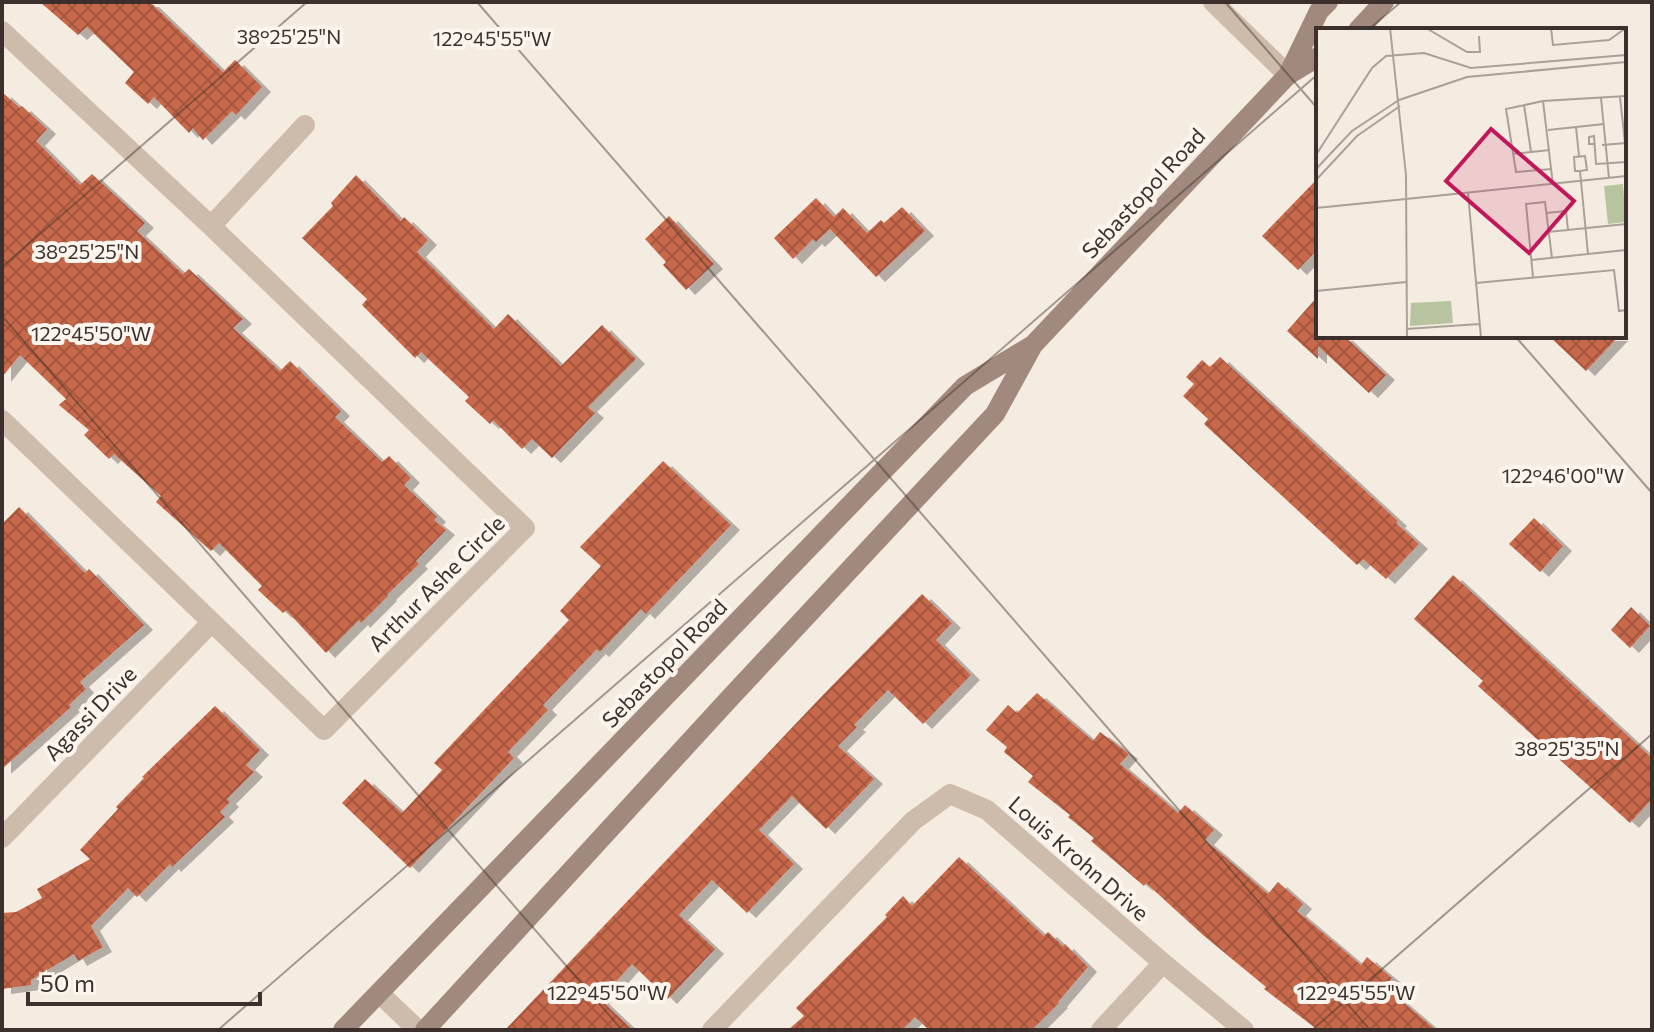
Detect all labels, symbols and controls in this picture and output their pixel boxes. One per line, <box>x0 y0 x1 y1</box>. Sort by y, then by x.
text: 38°25'25"N <box>237 24 341 48</box>
text: 122°45'55"W <box>433 26 551 50</box>
inset map <box>1316 28 1626 338</box>
street label: Sebastopol Road <box>1076 122 1210 264</box>
text: 38°25'25"N <box>35 239 139 263</box>
text: 122°45'50"W <box>31 321 151 345</box>
text: 122°46'00"W <box>1502 463 1624 487</box>
street label: Arthur Ashe Circle <box>362 509 510 657</box>
street label: Sebastopol Road <box>596 593 732 733</box>
street label: Agassi Drive <box>38 660 142 766</box>
text: 38°25'35"N <box>1515 736 1619 760</box>
street label: Louis Krohn Drive <box>1003 790 1155 926</box>
scale bar <box>28 956 260 1006</box>
text: 50 m <box>40 968 95 997</box>
text: 122°45'50"W <box>547 980 667 1004</box>
text: 122°45'55"W <box>1297 980 1415 1004</box>

